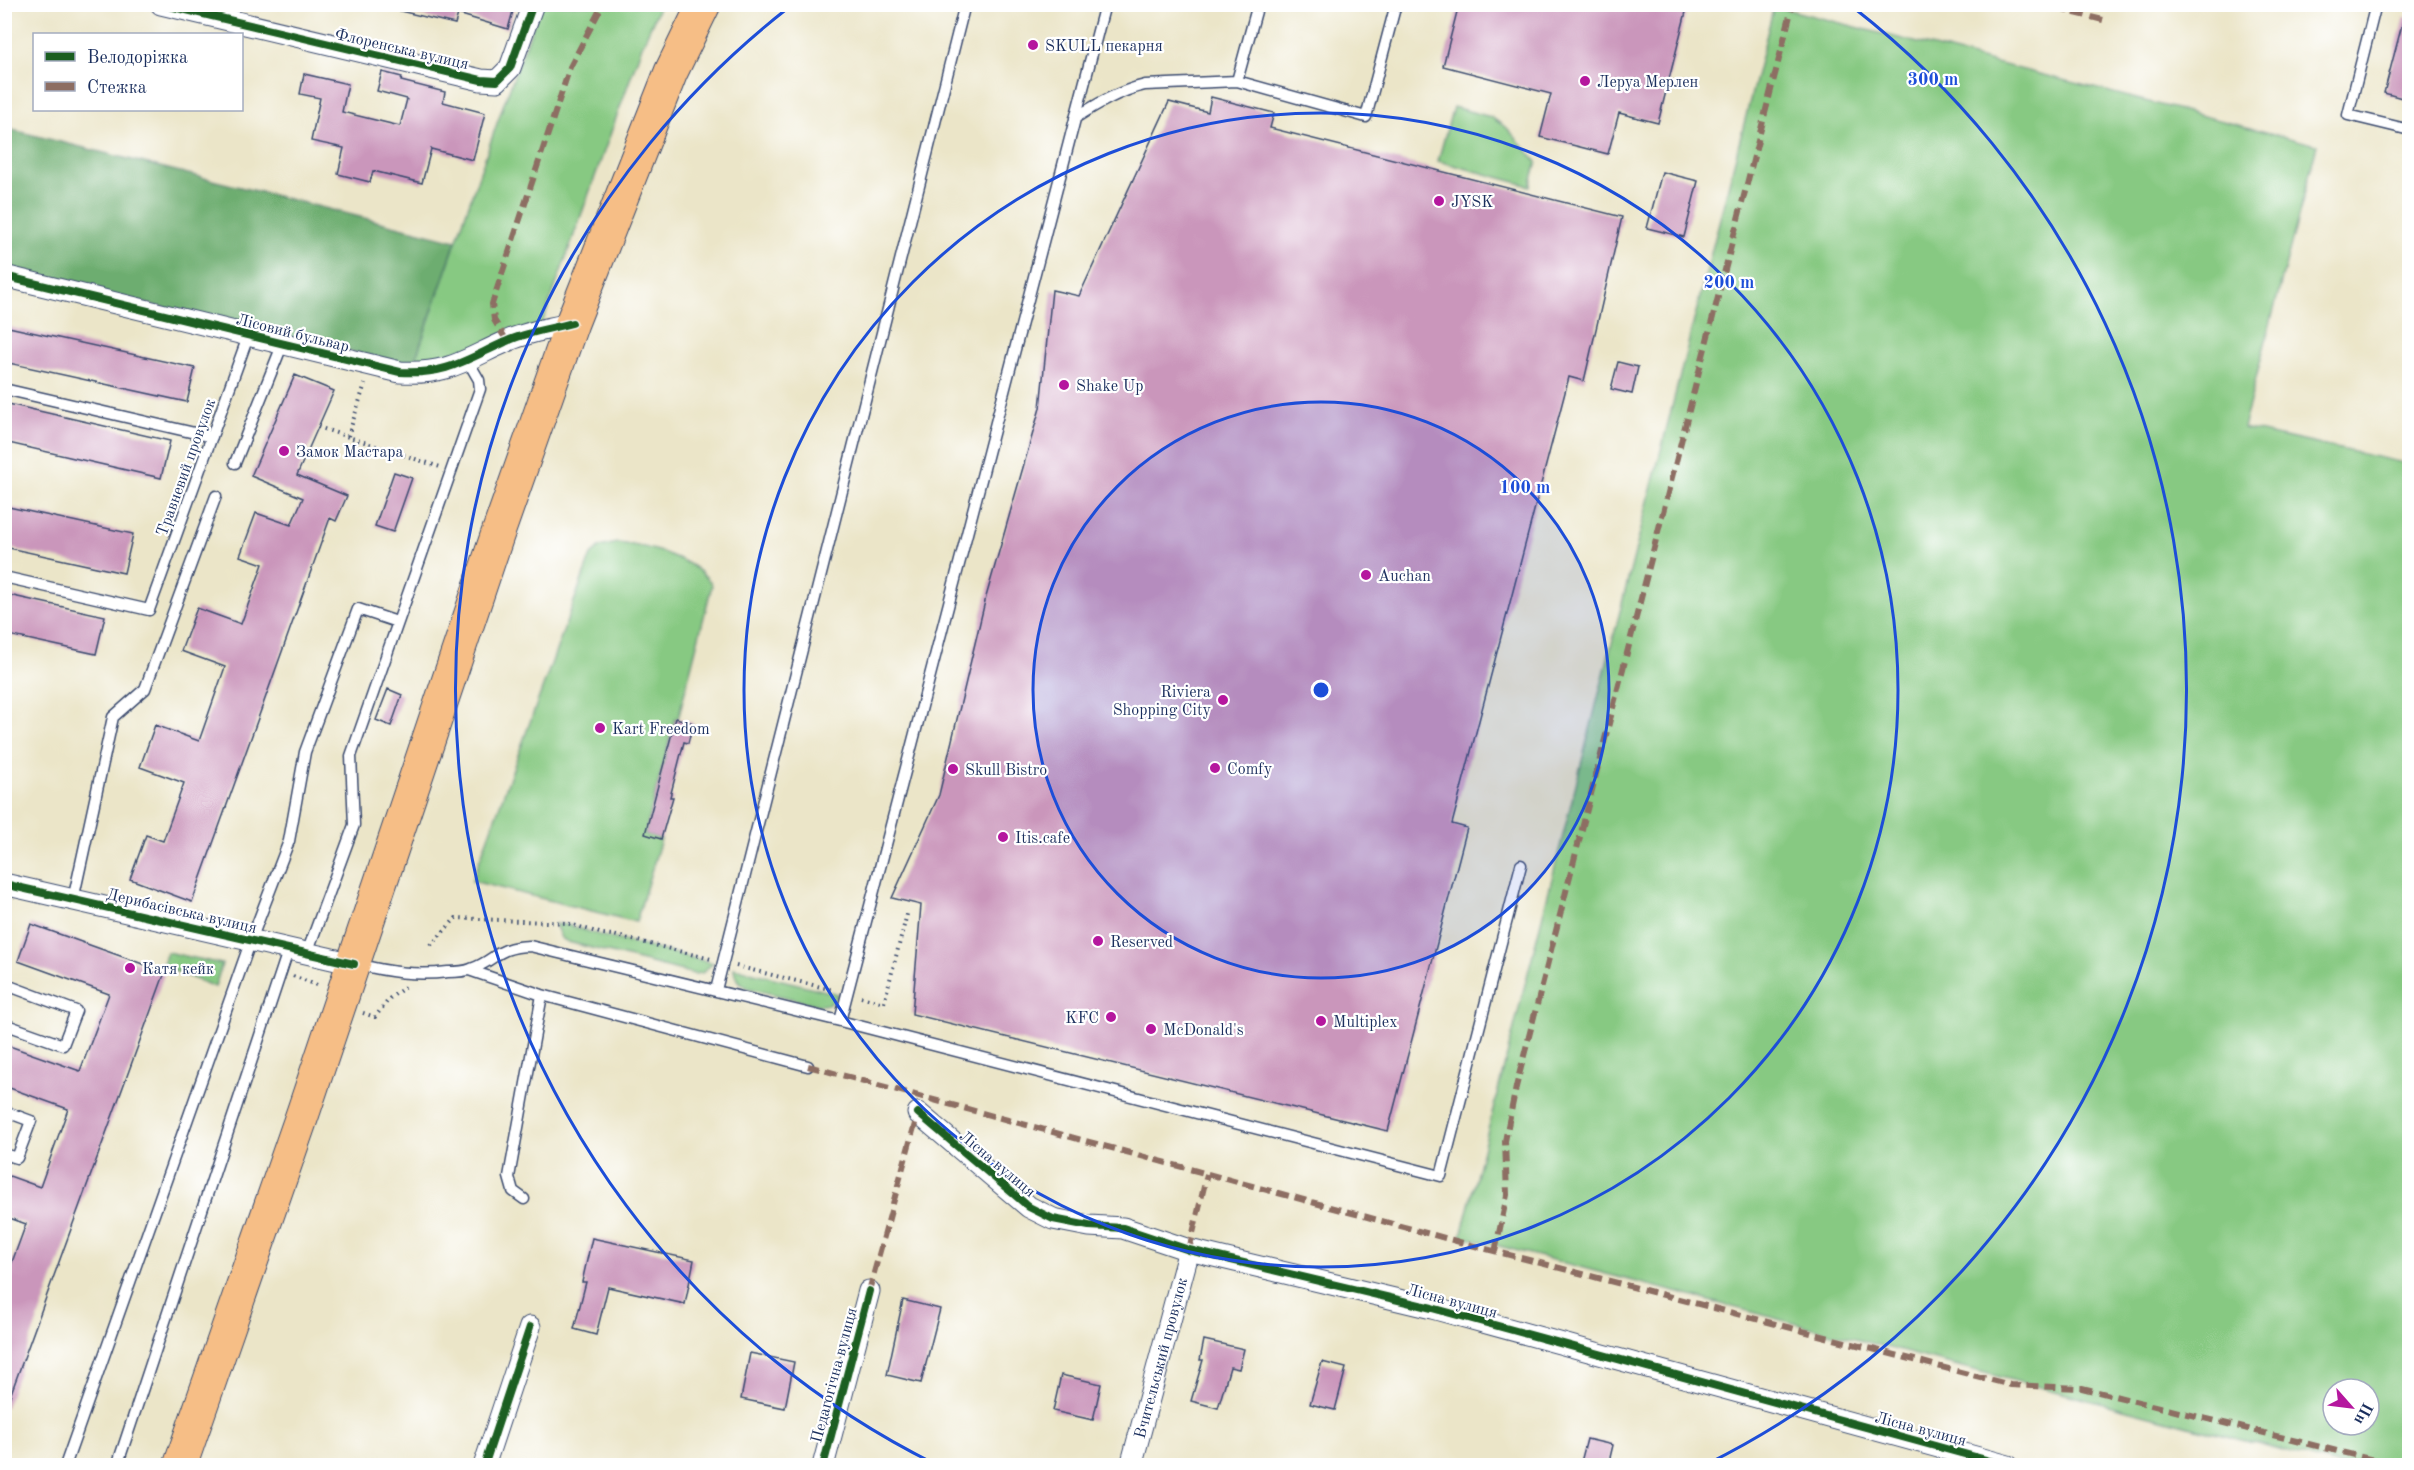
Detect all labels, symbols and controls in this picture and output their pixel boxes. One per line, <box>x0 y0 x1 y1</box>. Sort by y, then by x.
street label: Флоренська вулиця <box>333 27 470 73</box>
legend <box>33 33 243 111</box>
marker: SKULL пекарня <box>1026 38 1040 52</box>
place label: SKULL пекарня <box>1045 39 1163 55</box>
text: Велодоріжка <box>87 49 188 67</box>
text: 300 m <box>1908 71 1958 89</box>
marker: Леруа Мерлен <box>1578 74 1592 88</box>
place label: Леруа Мерлен <box>1597 75 1699 91</box>
text: Стежка <box>87 79 147 97</box>
marker: JYSK <box>1432 194 1446 208</box>
place label: JYSK <box>1451 195 1493 211</box>
text: 200 m <box>1704 274 1754 292</box>
street label: Лісовий бульвар <box>234 312 351 356</box>
marker: Shake Up <box>1057 378 1071 392</box>
place label: Shake Up <box>1076 379 1143 395</box>
street label: Травневий провулок <box>155 397 219 539</box>
marker: Замок Мастара <box>277 444 291 458</box>
place label: Замок Мастара <box>296 445 404 461</box>
text: 100 m <box>1500 479 1550 497</box>
marker: Auchan <box>1359 568 1373 582</box>
place label: Auchan <box>1378 569 1431 585</box>
centre of rings <box>1311 680 1331 700</box>
place label: Riviera Shopping City <box>1113 685 1212 719</box>
marker: Riviera Shopping City <box>1216 693 1230 707</box>
marker: Kart Freedom <box>593 721 607 735</box>
place label: Kart Freedom <box>612 722 710 738</box>
marker: Comfy <box>1208 761 1222 775</box>
marker: Skull Bistro <box>946 762 960 776</box>
place label: Comfy <box>1227 762 1273 778</box>
place label: Skull Bistro <box>965 763 1047 779</box>
marker: Itis.cafe <box>996 830 1010 844</box>
place label: Itis.cafe <box>1015 831 1070 847</box>
street label: Дерибасівська вулиця <box>105 887 258 937</box>
marker: Reserved <box>1091 934 1105 948</box>
place label: Reserved <box>1110 935 1173 951</box>
marker: Катя кейк <box>123 961 137 975</box>
place label: Катя кейк <box>142 962 214 978</box>
marker: KFC <box>1104 1010 1118 1024</box>
place label: KFC <box>1065 1011 1099 1027</box>
marker: Multiplex <box>1314 1014 1328 1028</box>
place label: Multiplex <box>1333 1015 1397 1031</box>
marker: McDonald's <box>1144 1022 1158 1036</box>
place label: McDonald's <box>1163 1023 1244 1039</box>
street label: Лісна вулиця <box>956 1128 1038 1201</box>
street label: Вчительський провулок <box>1133 1276 1191 1441</box>
street label: Лісна вулиця <box>1404 1282 1499 1322</box>
street label: Педагогічна вулиця <box>809 1306 861 1445</box>
north arrow <box>2321 1377 2381 1437</box>
text: Пн <box>2350 1400 2375 1427</box>
street label: Лісна вулиця <box>1873 1410 1968 1450</box>

